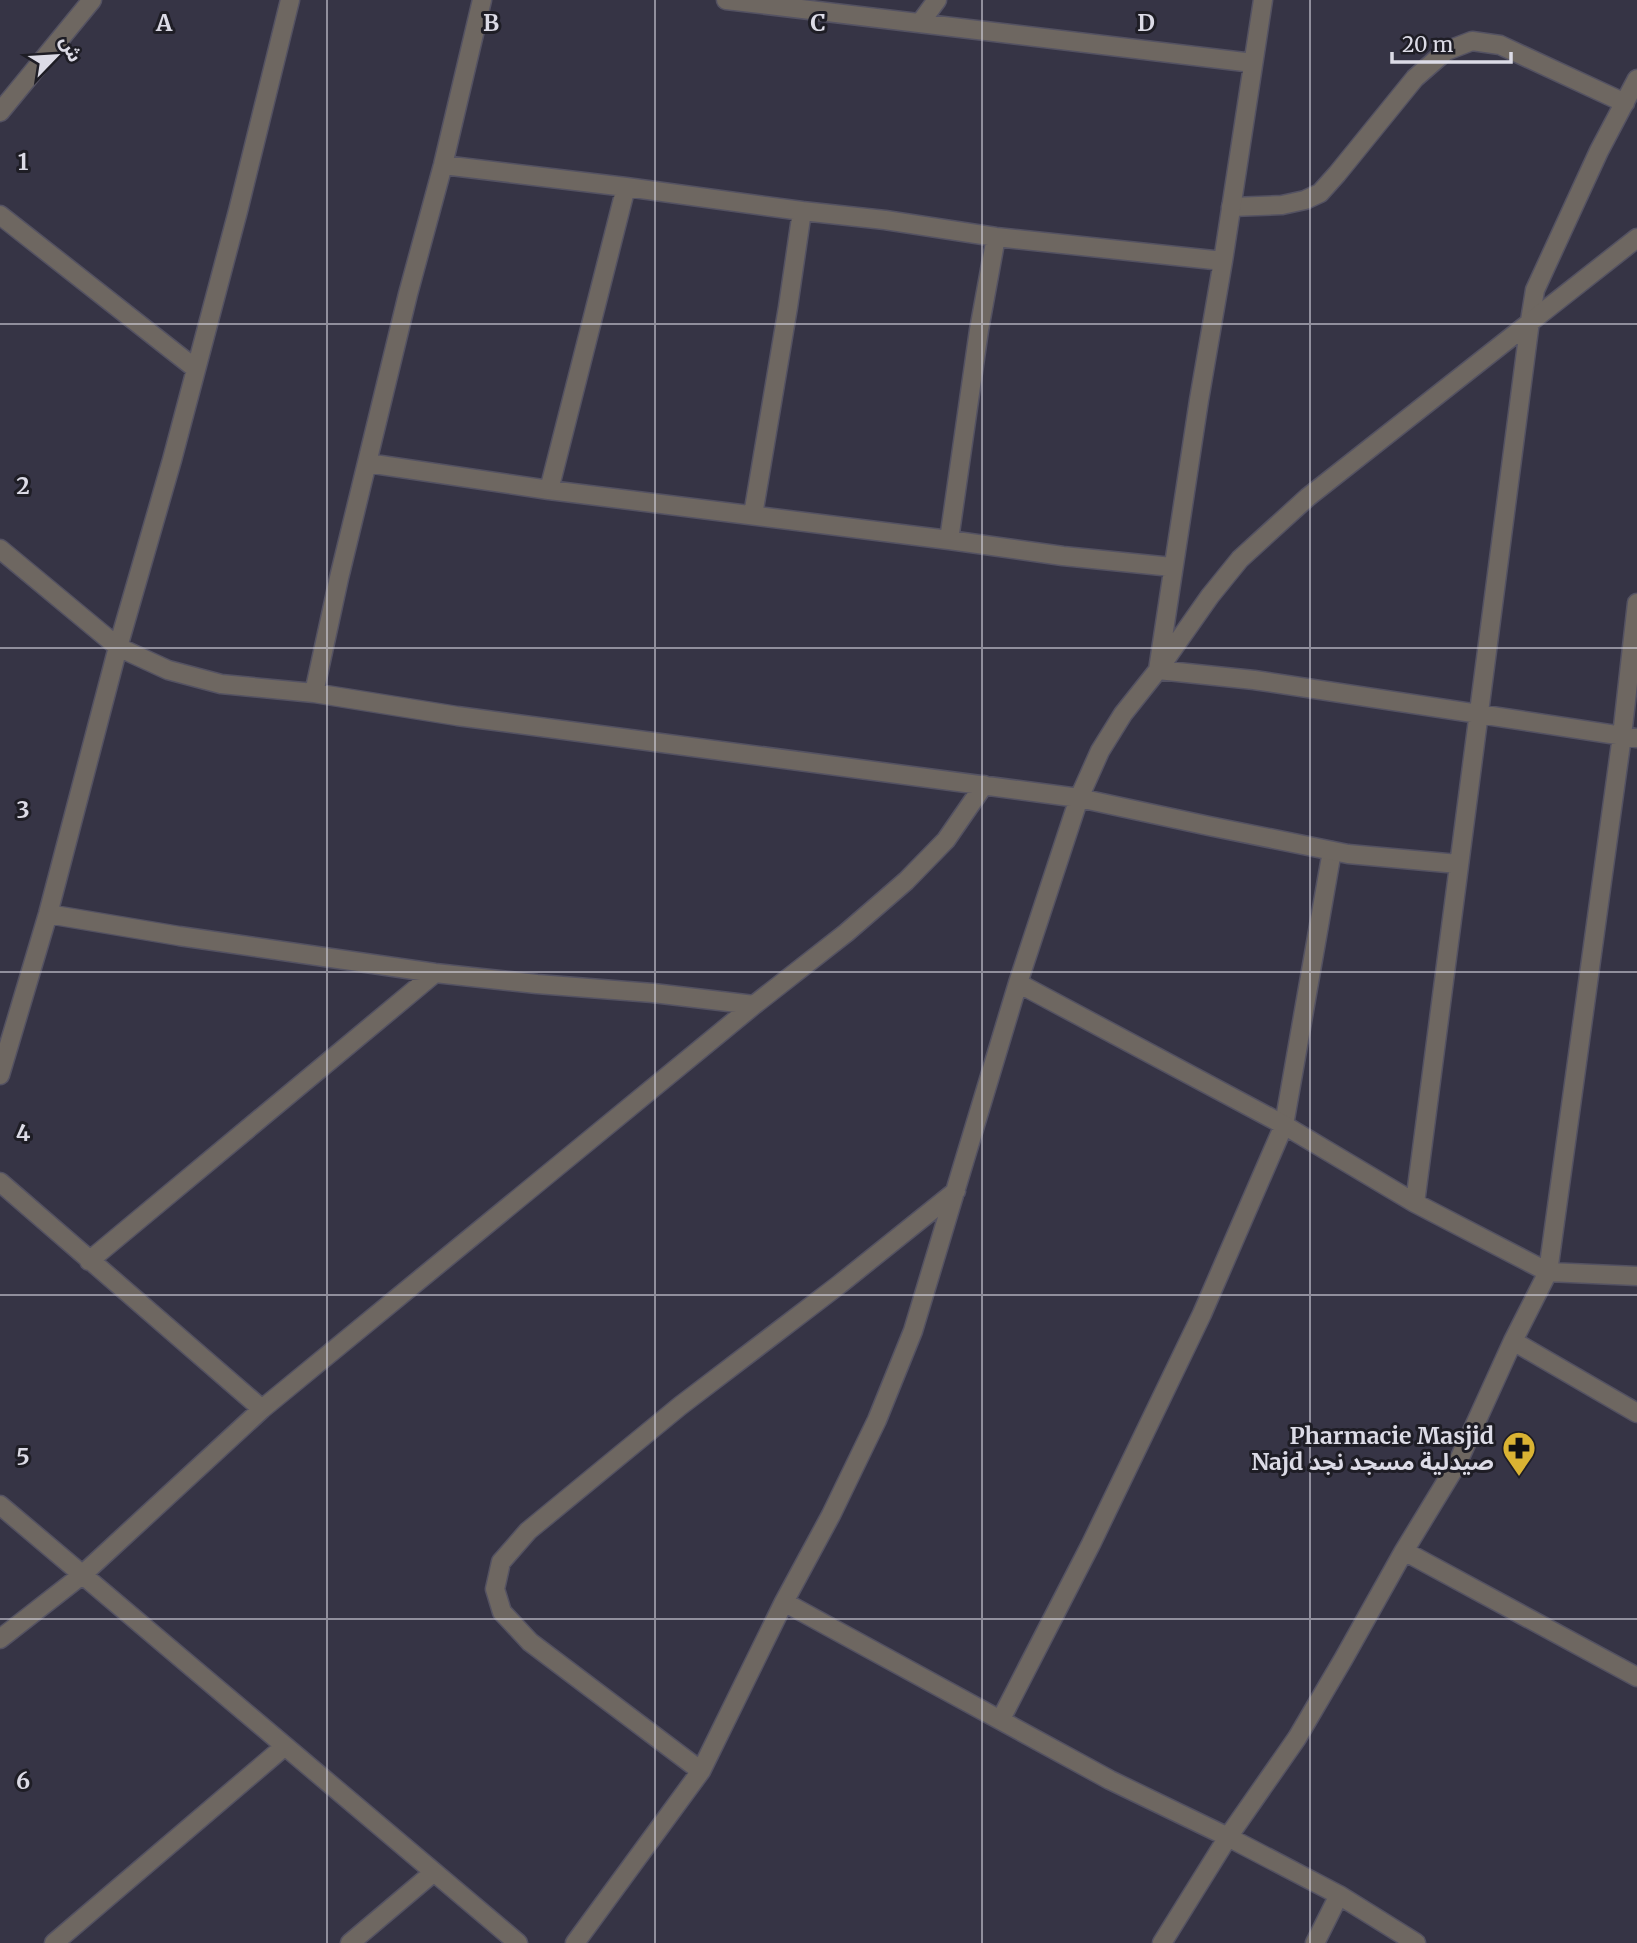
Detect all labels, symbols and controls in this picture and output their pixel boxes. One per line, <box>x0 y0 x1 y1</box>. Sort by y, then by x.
text: A <box>155 8 173 37</box>
text: B <box>483 8 499 37</box>
text: C <box>810 8 826 37</box>
text: D <box>1137 8 1155 37</box>
north arrow <box>21 21 91 91</box>
scale bar <box>1392 21 1511 65</box>
text: 20 m <box>1402 31 1454 58</box>
text: ش <box>55 32 88 66</box>
text: 1 <box>18 147 29 176</box>
text: 2 <box>16 471 30 500</box>
text: 3 <box>16 795 30 824</box>
text: 4 <box>16 1118 31 1147</box>
place label: Pharmacie Masjid Najd صيدلية مسجد نجد <box>1251 1421 1494 1476</box>
pharmacy icon: Pharmacie Masjid Najd صيدلية مسجد نجد <box>1500 1429 1538 1478</box>
text: 5 <box>16 1442 30 1471</box>
text: 6 <box>16 1766 30 1795</box>

